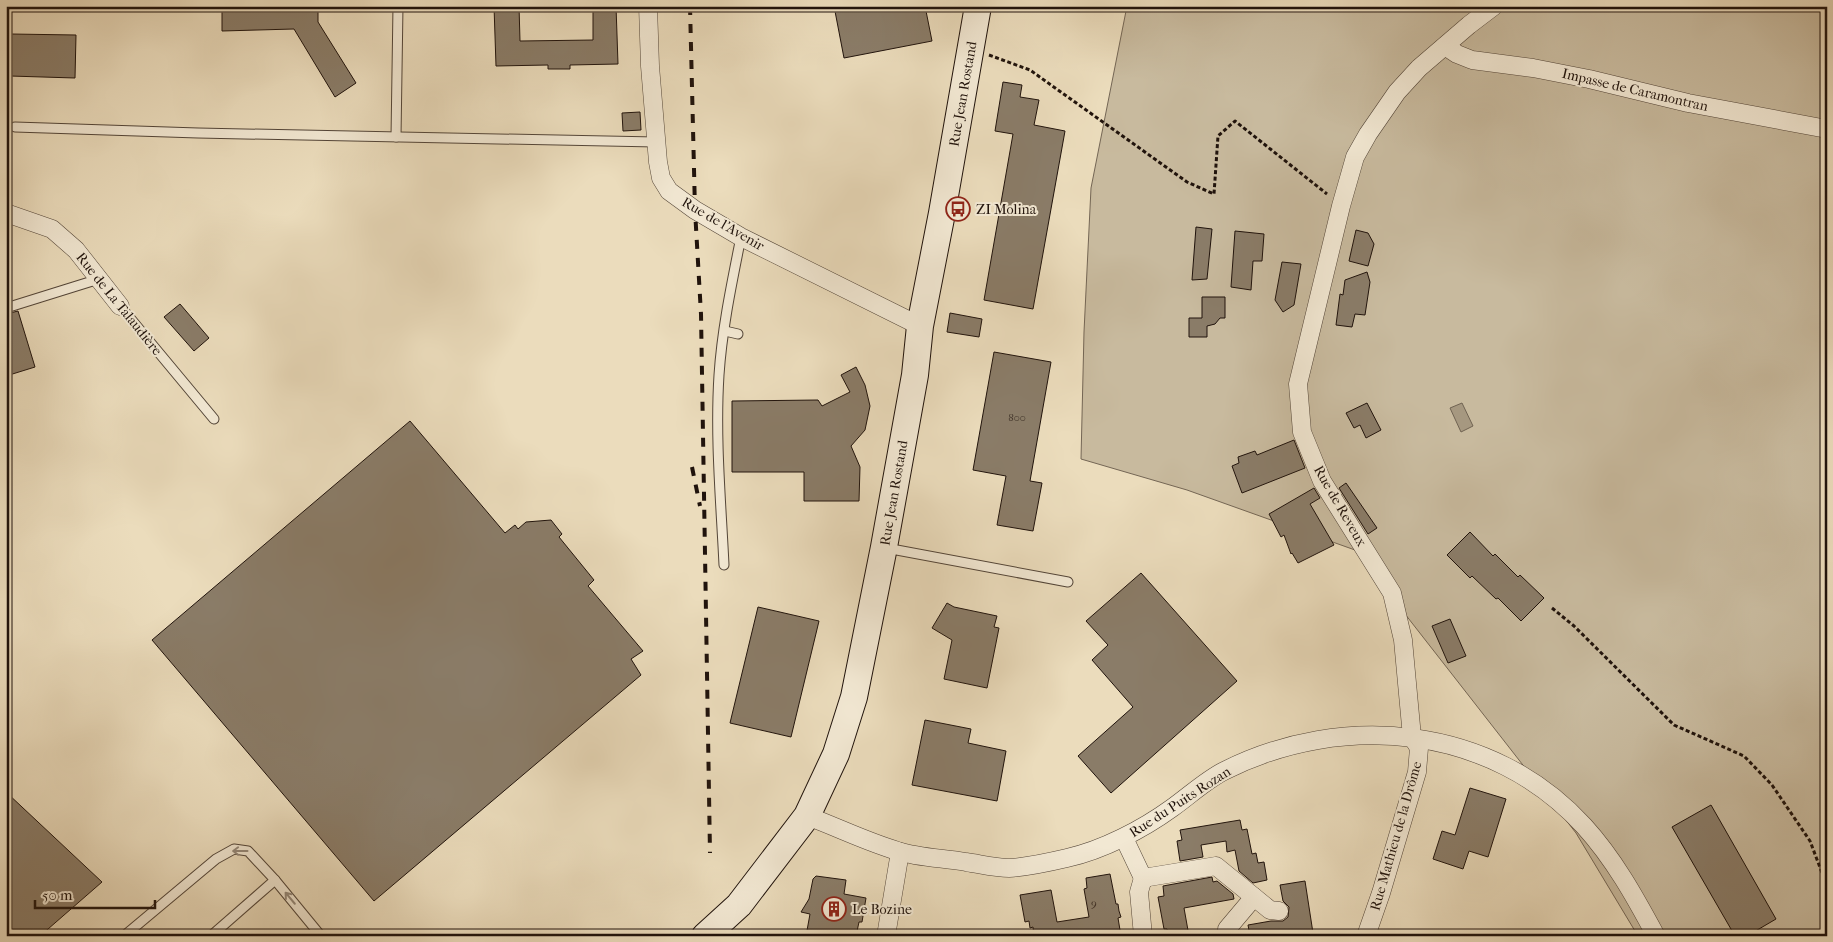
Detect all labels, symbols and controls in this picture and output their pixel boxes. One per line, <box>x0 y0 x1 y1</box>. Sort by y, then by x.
street label: Rue Jean Rostand <box>945 40 981 148</box>
street label: Impasse de Caramontran <box>1560 65 1710 115</box>
street label: Rue de l'Avenir <box>679 194 767 254</box>
bus stop icon: ZI Molina <box>945 196 971 222</box>
place label: ZI Molina <box>976 201 1037 218</box>
street label: Rue de La Talaudière <box>72 249 166 359</box>
house number: 800 <box>1008 411 1026 424</box>
street label: Rue Jean Rostand <box>876 439 912 547</box>
street label: Rue de Reveux <box>1310 462 1370 550</box>
street label: Rue Mathieu de la Drôme <box>1367 759 1426 913</box>
street label: Rue du Puits Rozan <box>1126 763 1234 841</box>
one-way arrow <box>232 846 248 856</box>
scale bar <box>35 877 155 909</box>
text: 50 m <box>42 886 73 904</box>
one-way arrow <box>284 892 296 905</box>
building icon: Le Bozine <box>821 896 847 922</box>
house number: 9 <box>1091 897 1097 910</box>
place label: Le Bozine <box>852 901 912 918</box>

